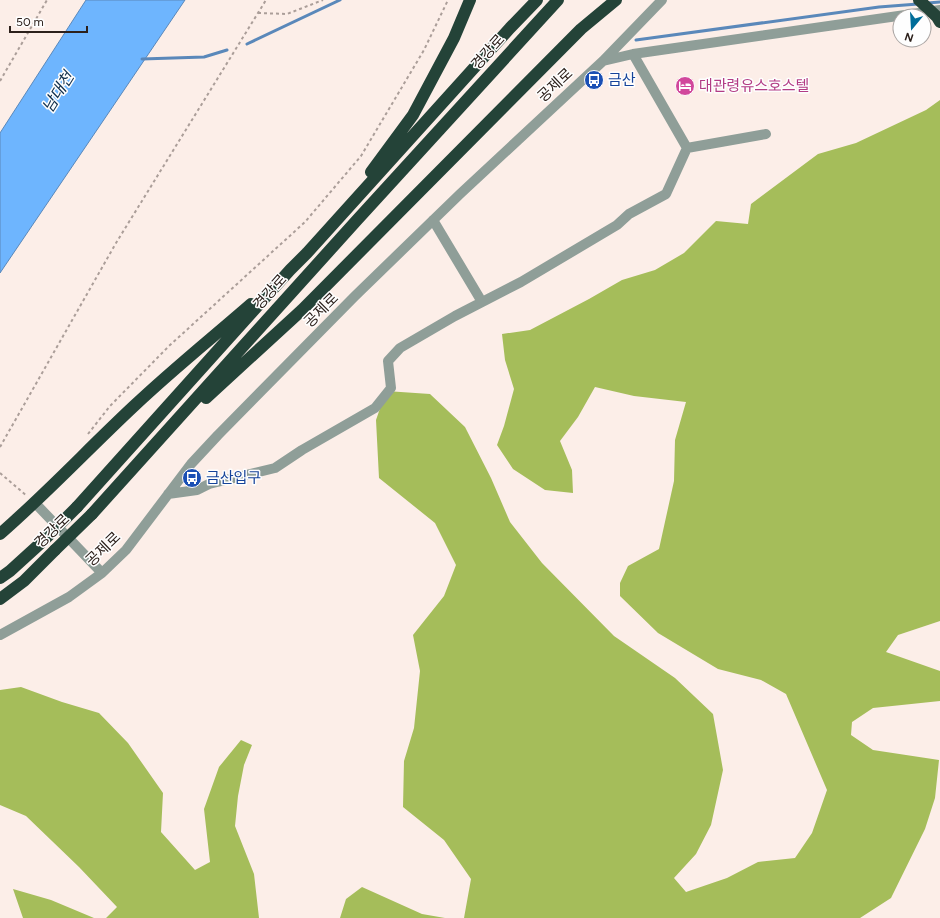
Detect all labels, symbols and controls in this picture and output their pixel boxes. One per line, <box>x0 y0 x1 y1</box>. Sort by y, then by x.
scale bar <box>10 8 87 34</box>
north arrow <box>892 8 932 48</box>
text: 50 m <box>16 15 44 29</box>
text: N <box>903 30 915 45</box>
street label: 경강로 <box>467 31 509 73</box>
street label: 공제로 <box>534 64 576 106</box>
water label: 남대천 <box>38 66 79 116</box>
bus stop icon: 금산 <box>583 69 605 91</box>
place label: 금산 <box>608 71 636 89</box>
hotel icon: 대관령유스호스텔 <box>674 75 696 97</box>
place label: 대관령유스호스텔 <box>699 77 809 95</box>
street label: 경강로 <box>249 271 291 313</box>
street label: 공제로 <box>300 289 342 331</box>
bus stop icon: 금산입구 <box>181 467 203 489</box>
place label: 금산입구 <box>206 469 261 487</box>
street label: 경강로 <box>31 510 73 552</box>
street label: 공제로 <box>82 528 124 570</box>

